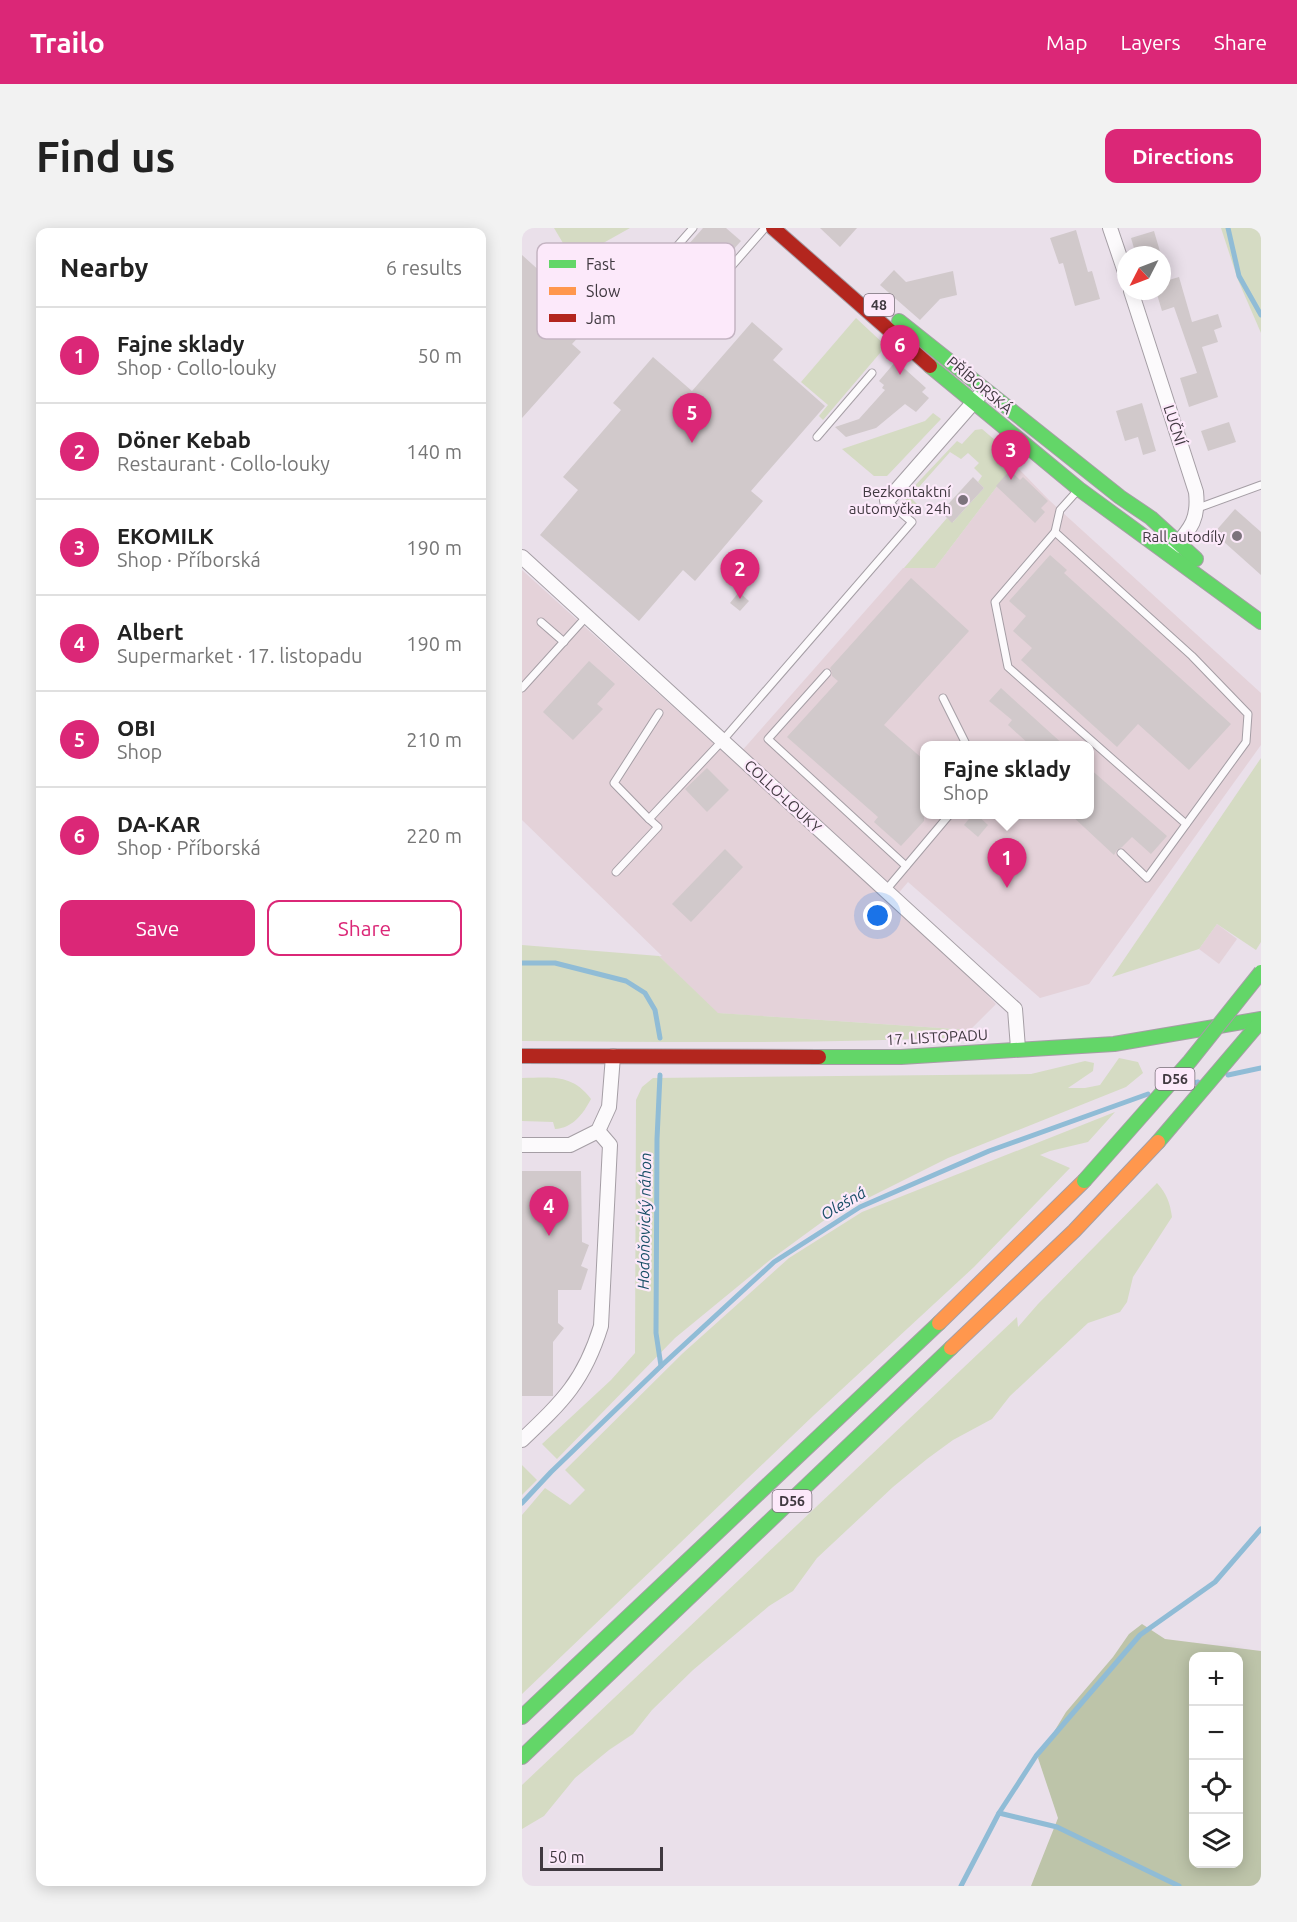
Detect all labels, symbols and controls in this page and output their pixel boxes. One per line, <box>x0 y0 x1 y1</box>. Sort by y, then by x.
text: Trailo <box>30 27 105 58</box>
text: Map <box>1046 30 1087 54</box>
text: Layers <box>1120 30 1181 54</box>
text: Share <box>1214 30 1267 54</box>
button: Directions <box>1105 129 1261 183</box>
text: Find us <box>36 133 175 180</box>
legend <box>537 243 735 339</box>
north arrow <box>1117 246 1171 300</box>
text: Nearby <box>60 253 148 282</box>
text: Fast <box>586 255 616 273</box>
text: 6 results <box>386 256 462 279</box>
text: Slow <box>586 282 621 300</box>
road number: 48 <box>864 294 894 316</box>
text: Jam <box>586 309 616 327</box>
pin: 6 <box>880 326 920 375</box>
text: Fajne sklady <box>117 331 244 356</box>
text: 1 <box>74 344 85 367</box>
text: 50 m <box>418 344 462 367</box>
street label: PŘÍBORSKÁ <box>944 353 1016 417</box>
text: Shop · Collo-louky <box>117 356 276 379</box>
pin: 5 <box>672 394 712 443</box>
street label: LUČNÍ <box>1160 403 1190 448</box>
text: Döner Kebab <box>117 427 251 452</box>
pin: 3 <box>992 430 1030 480</box>
text: 2 <box>74 440 85 463</box>
text: 140 m <box>406 440 462 463</box>
text: Restaurant · Collo-louky <box>117 452 330 475</box>
place label: Bezkontaktní automyčka 24h <box>849 483 951 517</box>
marker: Bezkontaktní automyčka 24h <box>956 493 970 507</box>
text: EKOMILK <box>117 523 214 548</box>
place label: Rall autodíly <box>1142 528 1225 545</box>
marker: Rall autodíly <box>1230 529 1244 543</box>
text: 3 <box>74 536 85 559</box>
text: 190 m <box>406 536 462 559</box>
text: Shop · Příborská <box>117 548 261 571</box>
pin: 2 <box>720 550 760 599</box>
text: Albert <box>117 619 184 644</box>
text: 4 <box>74 632 85 655</box>
text: 190 m <box>406 632 462 655</box>
text: Supermarket · 17. listopadu <box>117 644 363 667</box>
text: OBI <box>117 715 156 740</box>
text: 5 <box>74 728 85 751</box>
text: 210 m <box>406 728 462 751</box>
text: Shop <box>117 740 162 763</box>
popup <box>920 741 1094 819</box>
street label: COLLO-LOUKY <box>741 756 825 836</box>
text: Fajne sklady <box>943 756 1071 781</box>
text: Shop <box>943 781 989 804</box>
text: DA-KAR <box>117 811 200 836</box>
text: 6 <box>74 824 85 847</box>
text: 220 m <box>406 824 462 847</box>
text: Shop · Příborská <box>117 836 261 859</box>
pin: 1 <box>988 838 1026 888</box>
button: Save <box>60 900 255 956</box>
button: Share <box>267 900 462 956</box>
your location <box>863 901 892 930</box>
street label: 17. LISTOPADU <box>886 1026 988 1048</box>
road number: D56 <box>1156 1068 1194 1090</box>
water label: Hodoňovický náhon <box>634 1152 654 1290</box>
water label: Olešná <box>817 1183 869 1223</box>
pin: 4 <box>530 1186 568 1236</box>
road number: D56 <box>772 1490 812 1512</box>
map controls <box>1189 1652 1243 1868</box>
button: + <box>1189 1652 1243 1706</box>
button: − <box>1189 1706 1243 1760</box>
button: locate <box>1189 1760 1243 1814</box>
button: layers <box>1189 1814 1243 1868</box>
scale bar <box>540 1844 663 1872</box>
text: 50 m <box>549 1848 585 1866</box>

